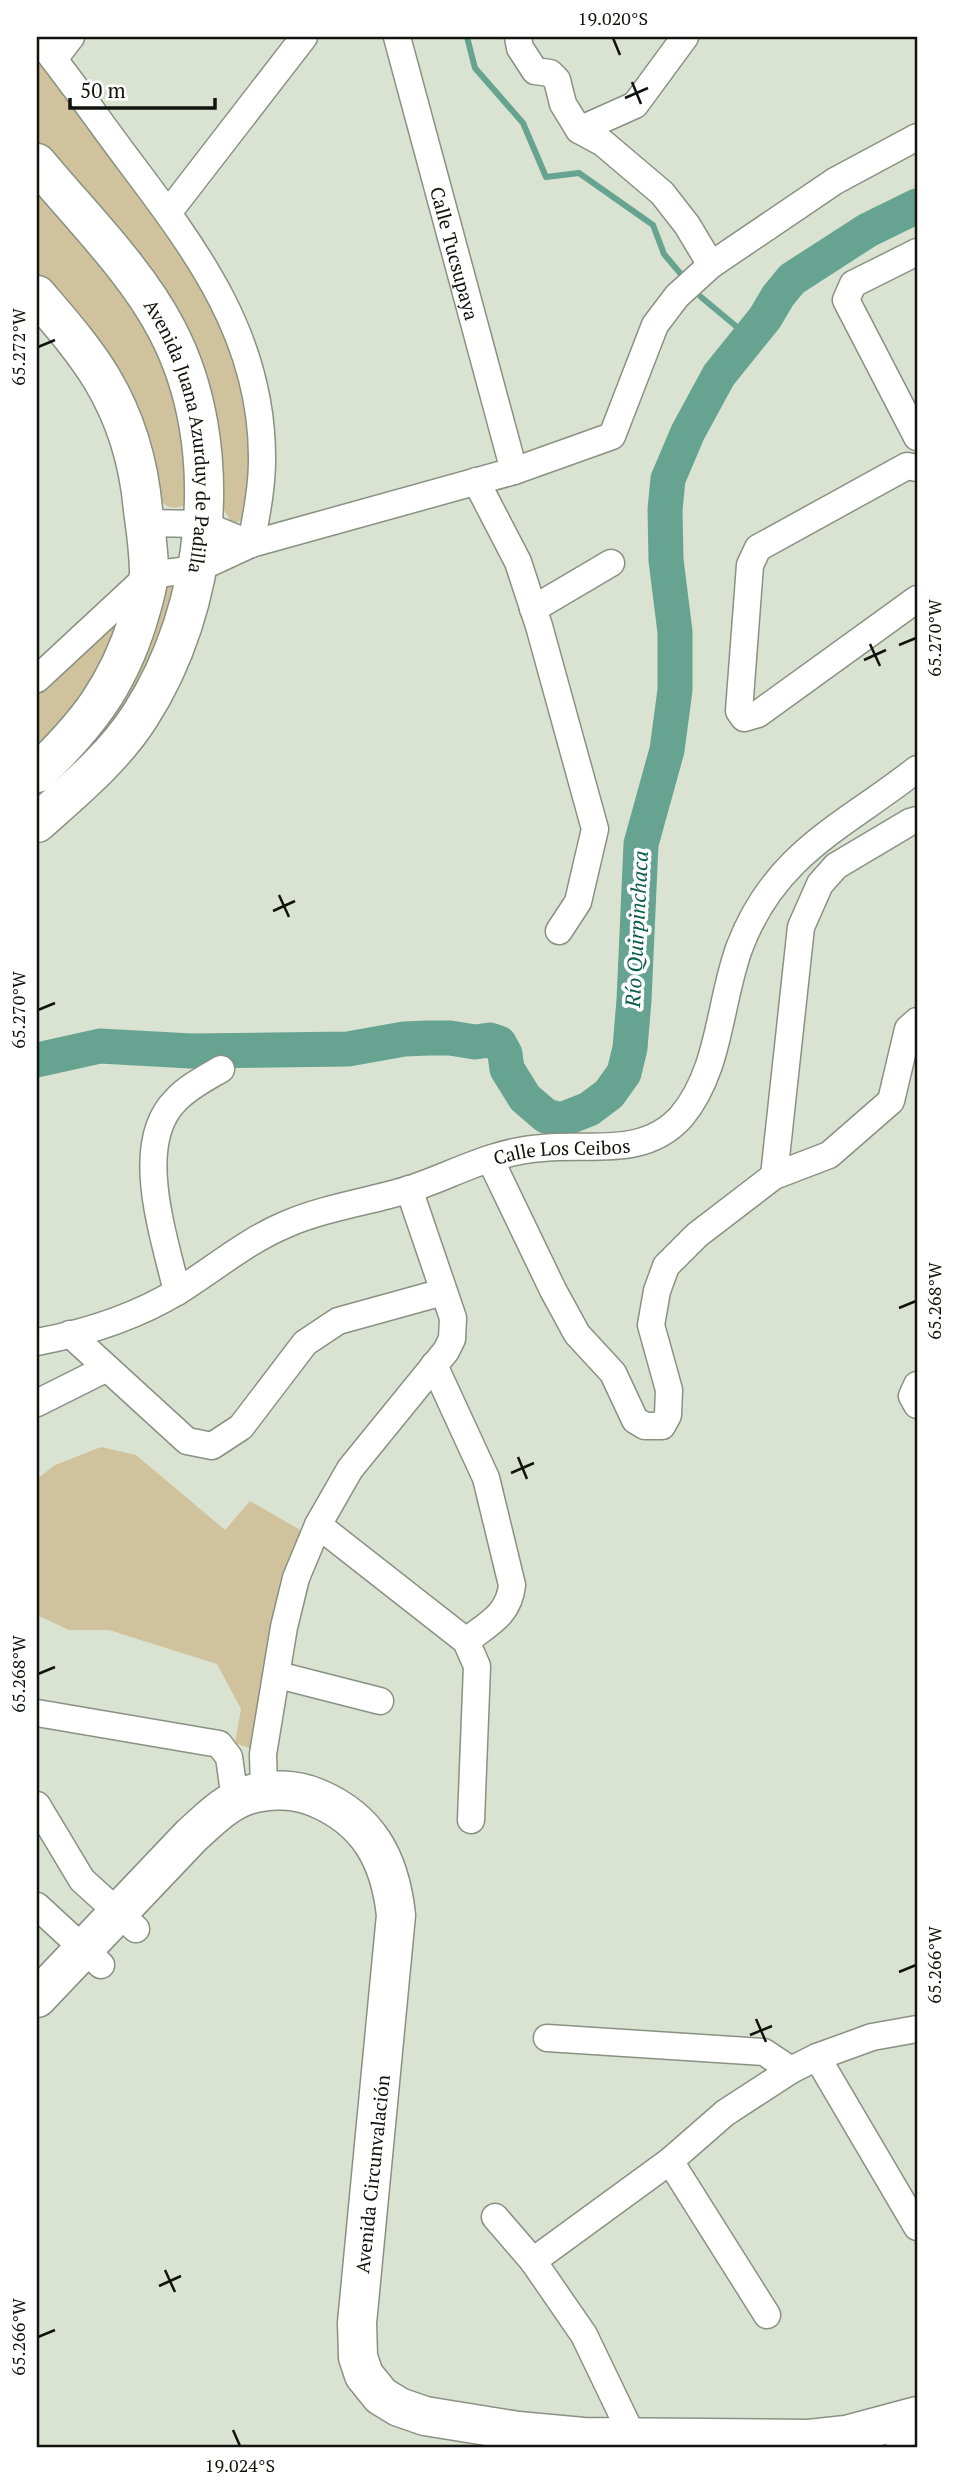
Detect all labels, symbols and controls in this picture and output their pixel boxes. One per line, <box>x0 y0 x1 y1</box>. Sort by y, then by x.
text: 19.020°S <box>578 6 648 30</box>
scale bar <box>70 66 215 110</box>
text: 50 m <box>80 76 126 104</box>
street label: Calle Tucsupaya <box>425 184 485 323</box>
street label: Avenida Juana Azurduy de Padilla <box>139 294 217 576</box>
text: 65.272°W <box>6 308 30 386</box>
text: 65.270°W <box>922 599 946 677</box>
water label: Río Quirpinchaca <box>618 850 654 1009</box>
text: 65.270°W <box>6 971 30 1049</box>
street label: Calle Los Ceibos <box>490 1132 632 1169</box>
text: 65.268°W <box>922 1262 946 1340</box>
text: 65.268°W <box>6 1635 30 1713</box>
text: 65.266°W <box>922 1926 946 2004</box>
street label: Avenida Circunvalación <box>349 2074 395 2274</box>
text: 65.266°W <box>6 2298 30 2376</box>
text: 19.024°S <box>205 2453 275 2477</box>

